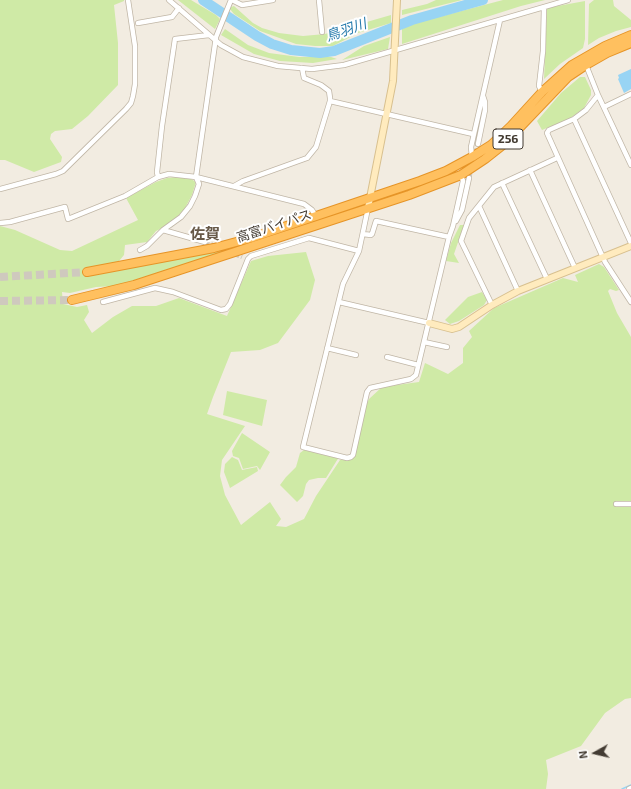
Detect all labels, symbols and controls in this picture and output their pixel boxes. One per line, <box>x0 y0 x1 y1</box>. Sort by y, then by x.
water label: 鳥羽川 <box>323 15 369 45</box>
road number: 256 <box>493 129 523 149</box>
street label: 高富バイパス <box>234 207 314 245</box>
district label: 佐賀 <box>190 225 220 243</box>
north arrow <box>575 733 615 773</box>
text: N <box>576 750 590 760</box>

